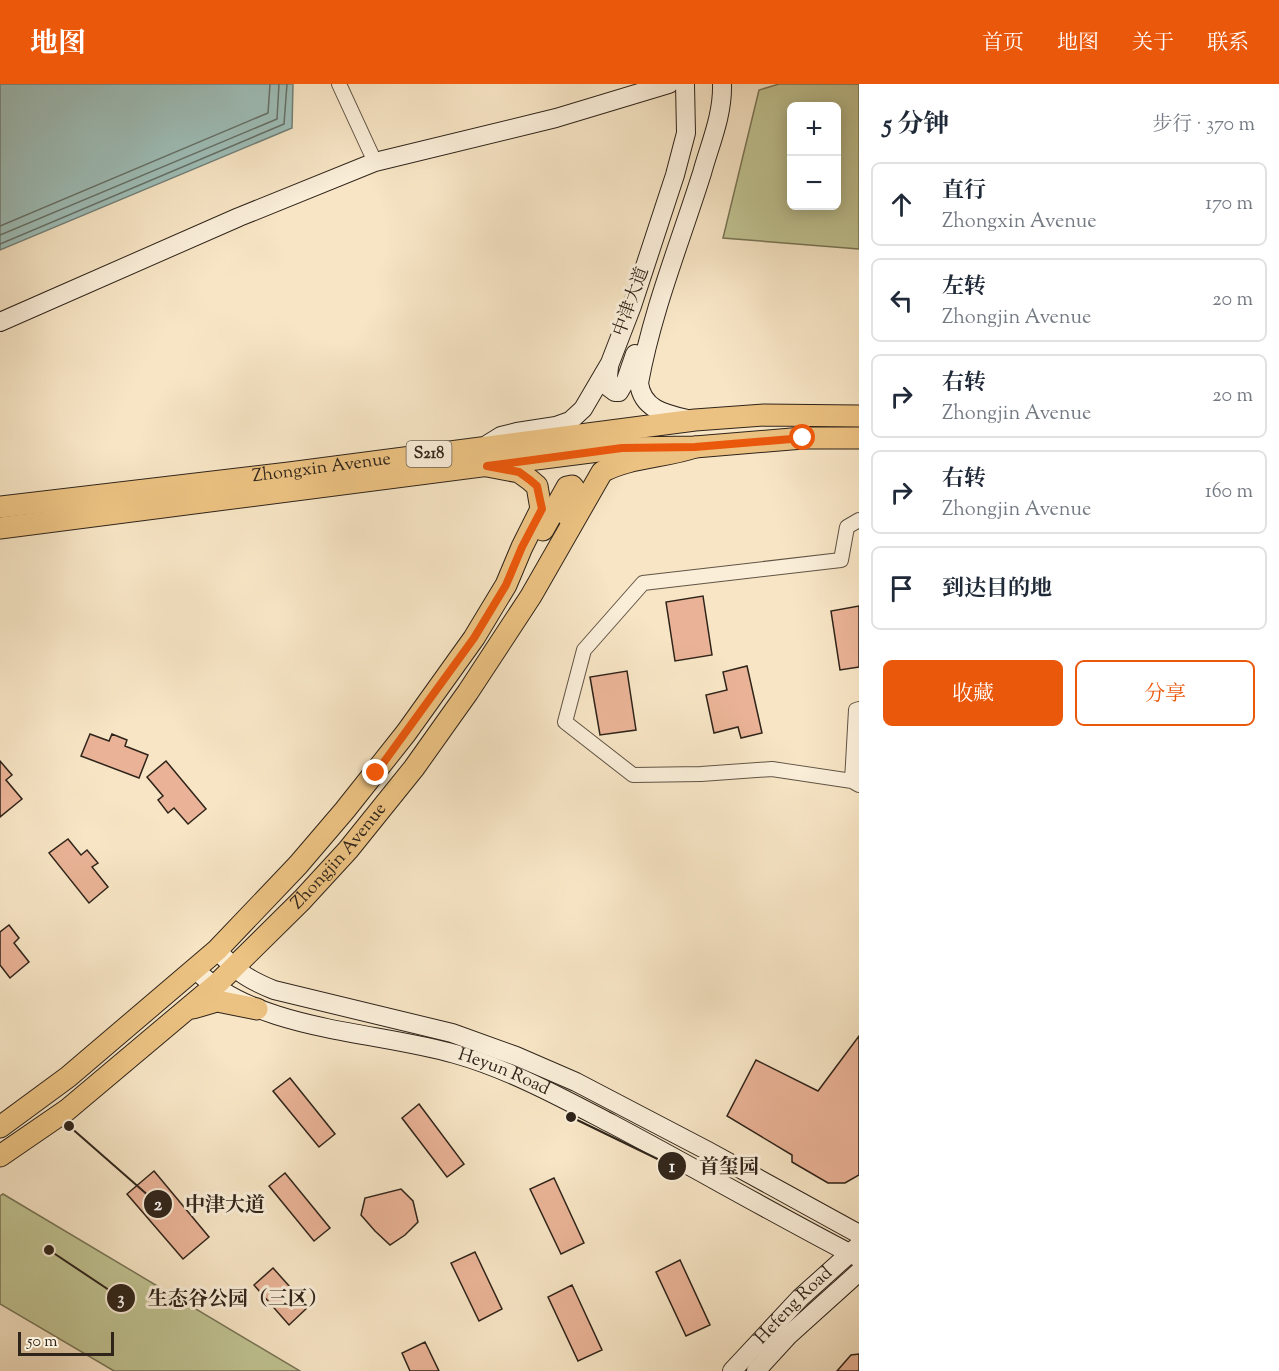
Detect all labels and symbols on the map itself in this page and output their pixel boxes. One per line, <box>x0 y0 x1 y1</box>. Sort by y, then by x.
street label: 中津大道 <box>607 264 657 340</box>
route start <box>789 424 815 450</box>
road number: S218 <box>406 441 452 467</box>
street label: Zhongxin Avenue <box>251 447 392 490</box>
route end <box>362 759 388 785</box>
street label: Zhongjin Avenue <box>286 798 394 916</box>
street label: Heyun Road <box>455 1043 554 1103</box>
callout: 首玺园 <box>657 1147 771 1185</box>
text: 首玺园 <box>699 1154 759 1183</box>
text: 1 <box>669 1155 676 1181</box>
callout: 中津大道 <box>143 1185 277 1223</box>
text: 中津大道 <box>185 1192 265 1221</box>
text: 2 <box>154 1193 163 1219</box>
street label: Hefeng Road <box>750 1261 839 1351</box>
callout: 生态谷公园（三区） <box>106 1279 340 1317</box>
text: 生态谷公园（三区） <box>148 1286 328 1315</box>
text: 3 <box>117 1287 125 1313</box>
scale bar <box>18 1329 114 1356</box>

